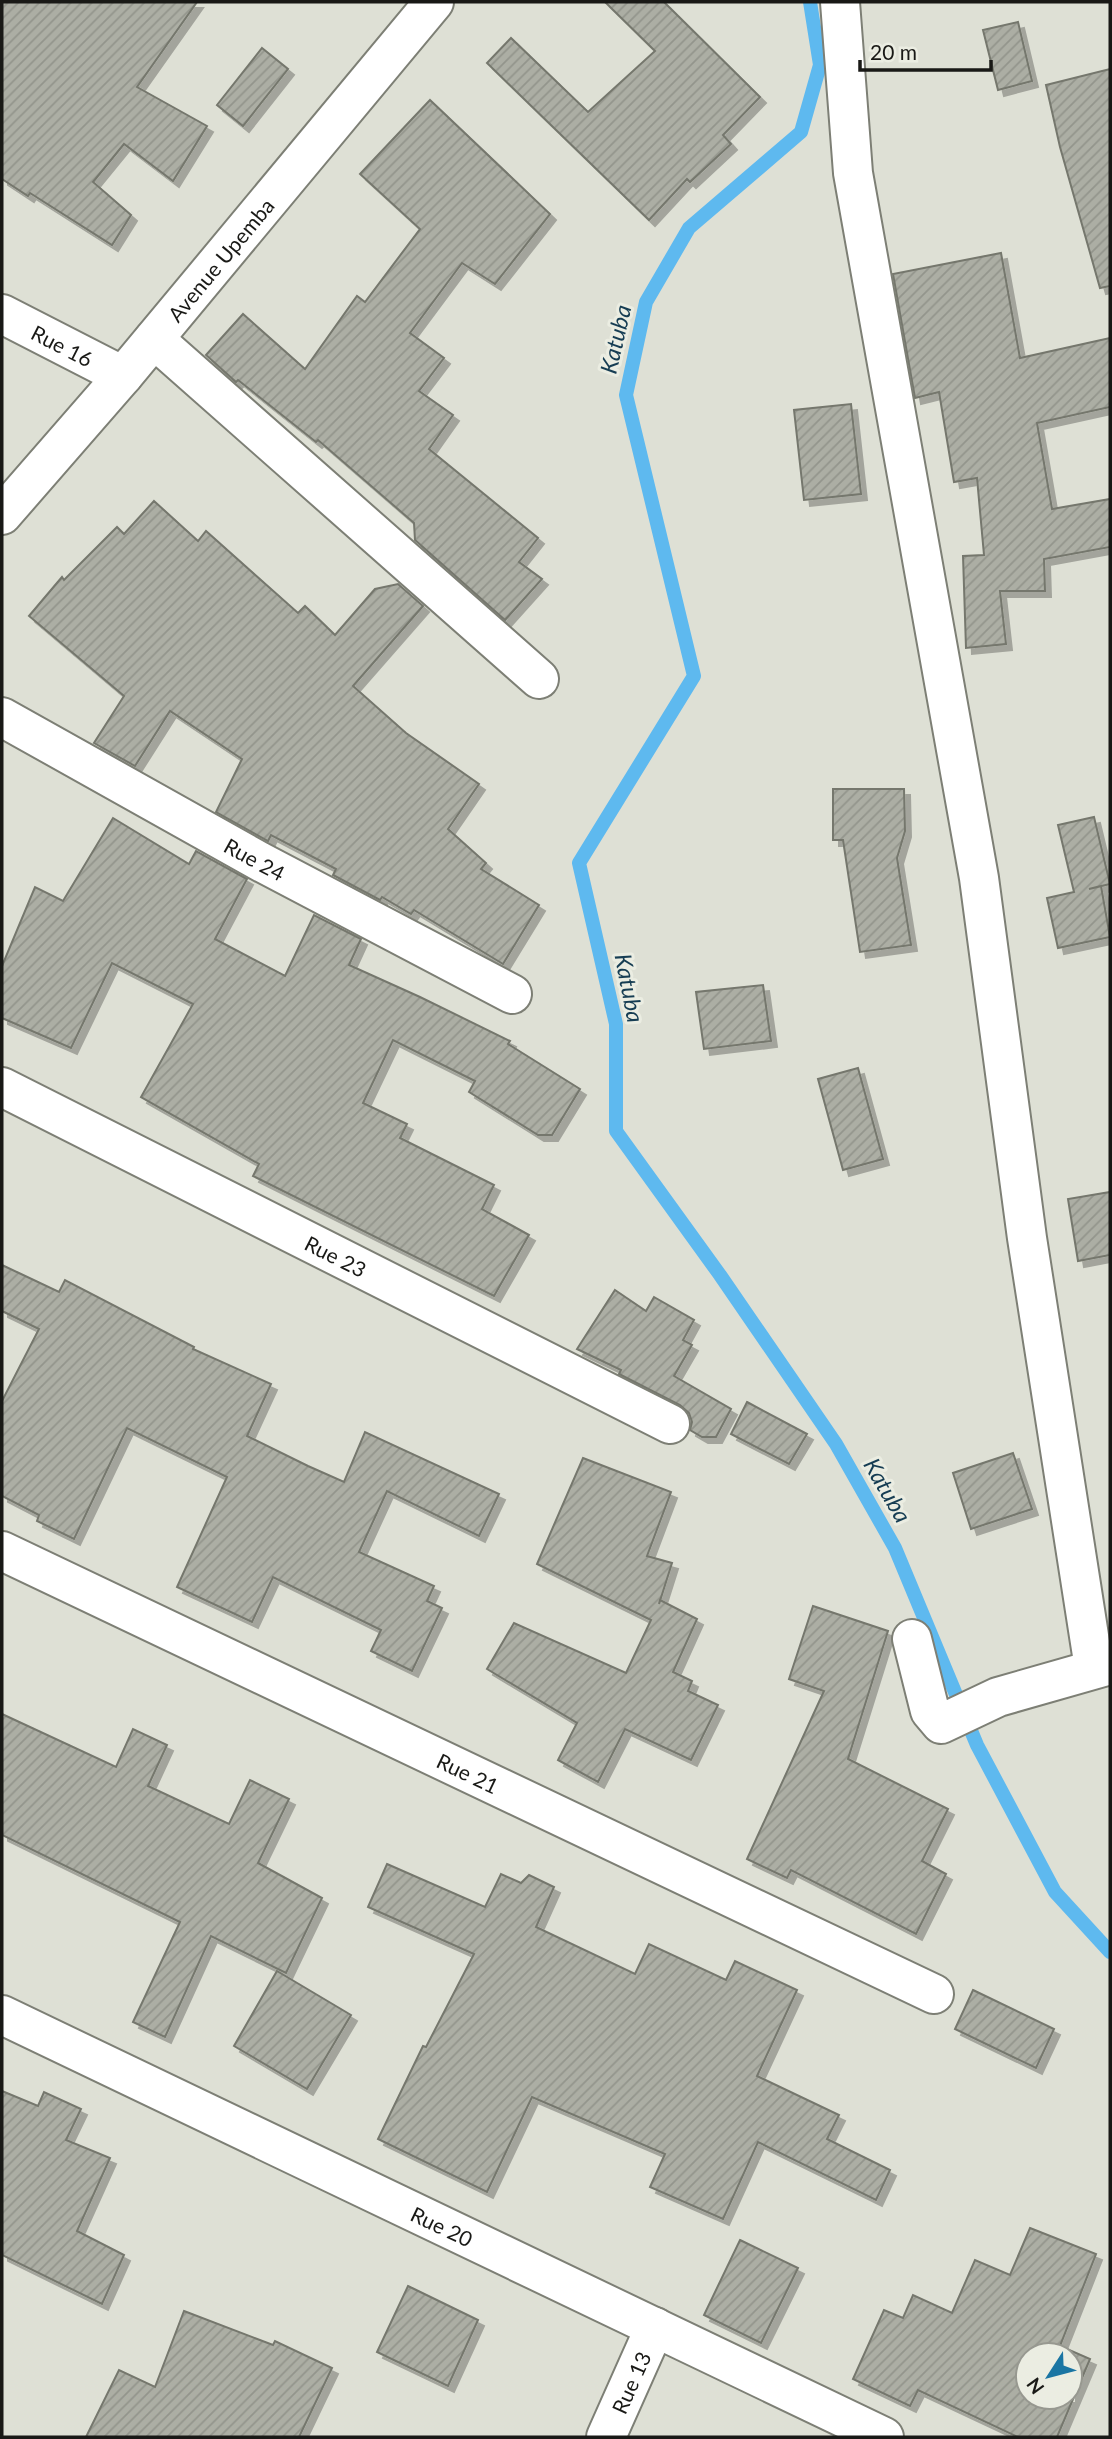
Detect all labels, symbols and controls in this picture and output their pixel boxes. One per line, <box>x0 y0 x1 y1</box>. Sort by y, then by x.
scale bar <box>860 28 991 72</box>
text: 20 m <box>870 39 917 64</box>
street label: Avenue Upemba <box>162 193 278 326</box>
water label: Katuba <box>594 302 636 376</box>
street label: Rue 16 <box>28 319 97 371</box>
street label: Rue 24 <box>220 832 290 885</box>
water label: Katuba <box>610 951 650 1025</box>
street label: Rue 23 <box>301 1230 371 1281</box>
water label: Katuba <box>858 1453 918 1527</box>
street label: Rue 21 <box>433 1747 503 1798</box>
street label: Rue 20 <box>407 2200 477 2251</box>
north arrow <box>1014 2341 1084 2411</box>
street label: Rue 13 <box>606 2347 655 2417</box>
text: N <box>1021 2374 1048 2399</box>

